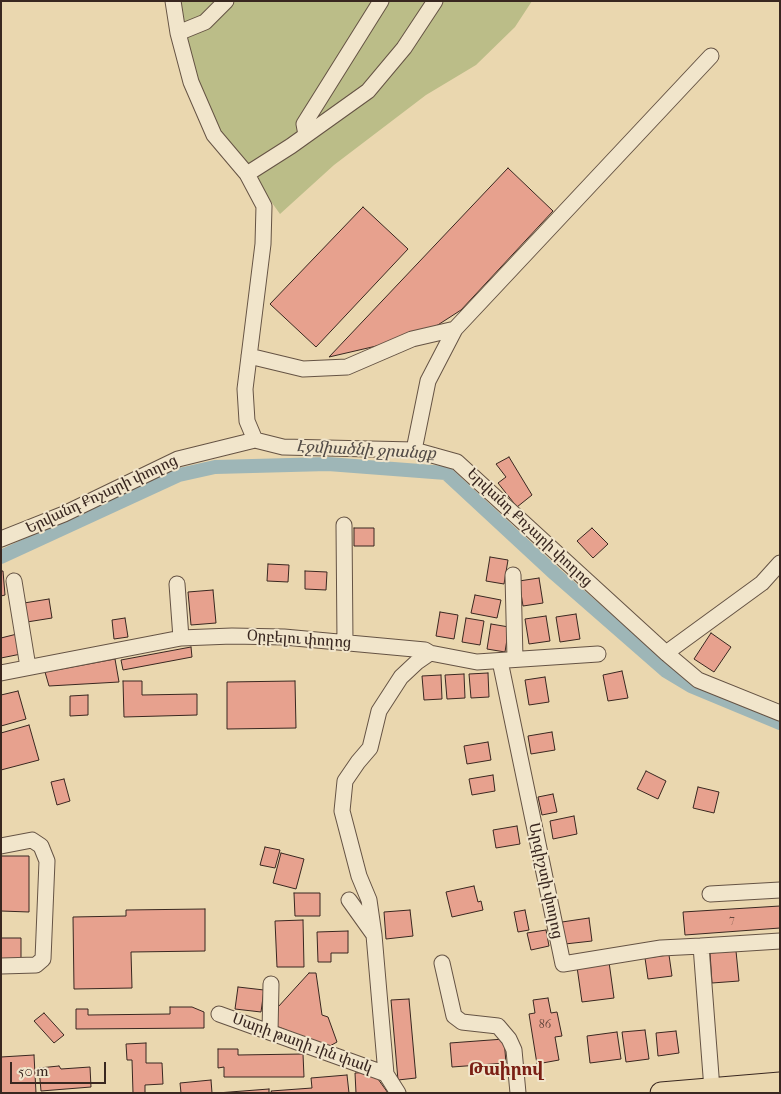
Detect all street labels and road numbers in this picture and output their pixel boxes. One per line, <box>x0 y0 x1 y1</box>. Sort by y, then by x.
street label: Երվանդ Քոչարի փողոց <box>23 452 181 538</box>
street label: Երվանդ Քոչարի փողոց <box>463 465 595 591</box>
street label: Օրբելու փողոց <box>246 627 352 653</box>
street label: Արգիշտի փողոց <box>524 821 566 941</box>
street label: Սարի թաղի 1ին փակ <box>229 1010 375 1078</box>

